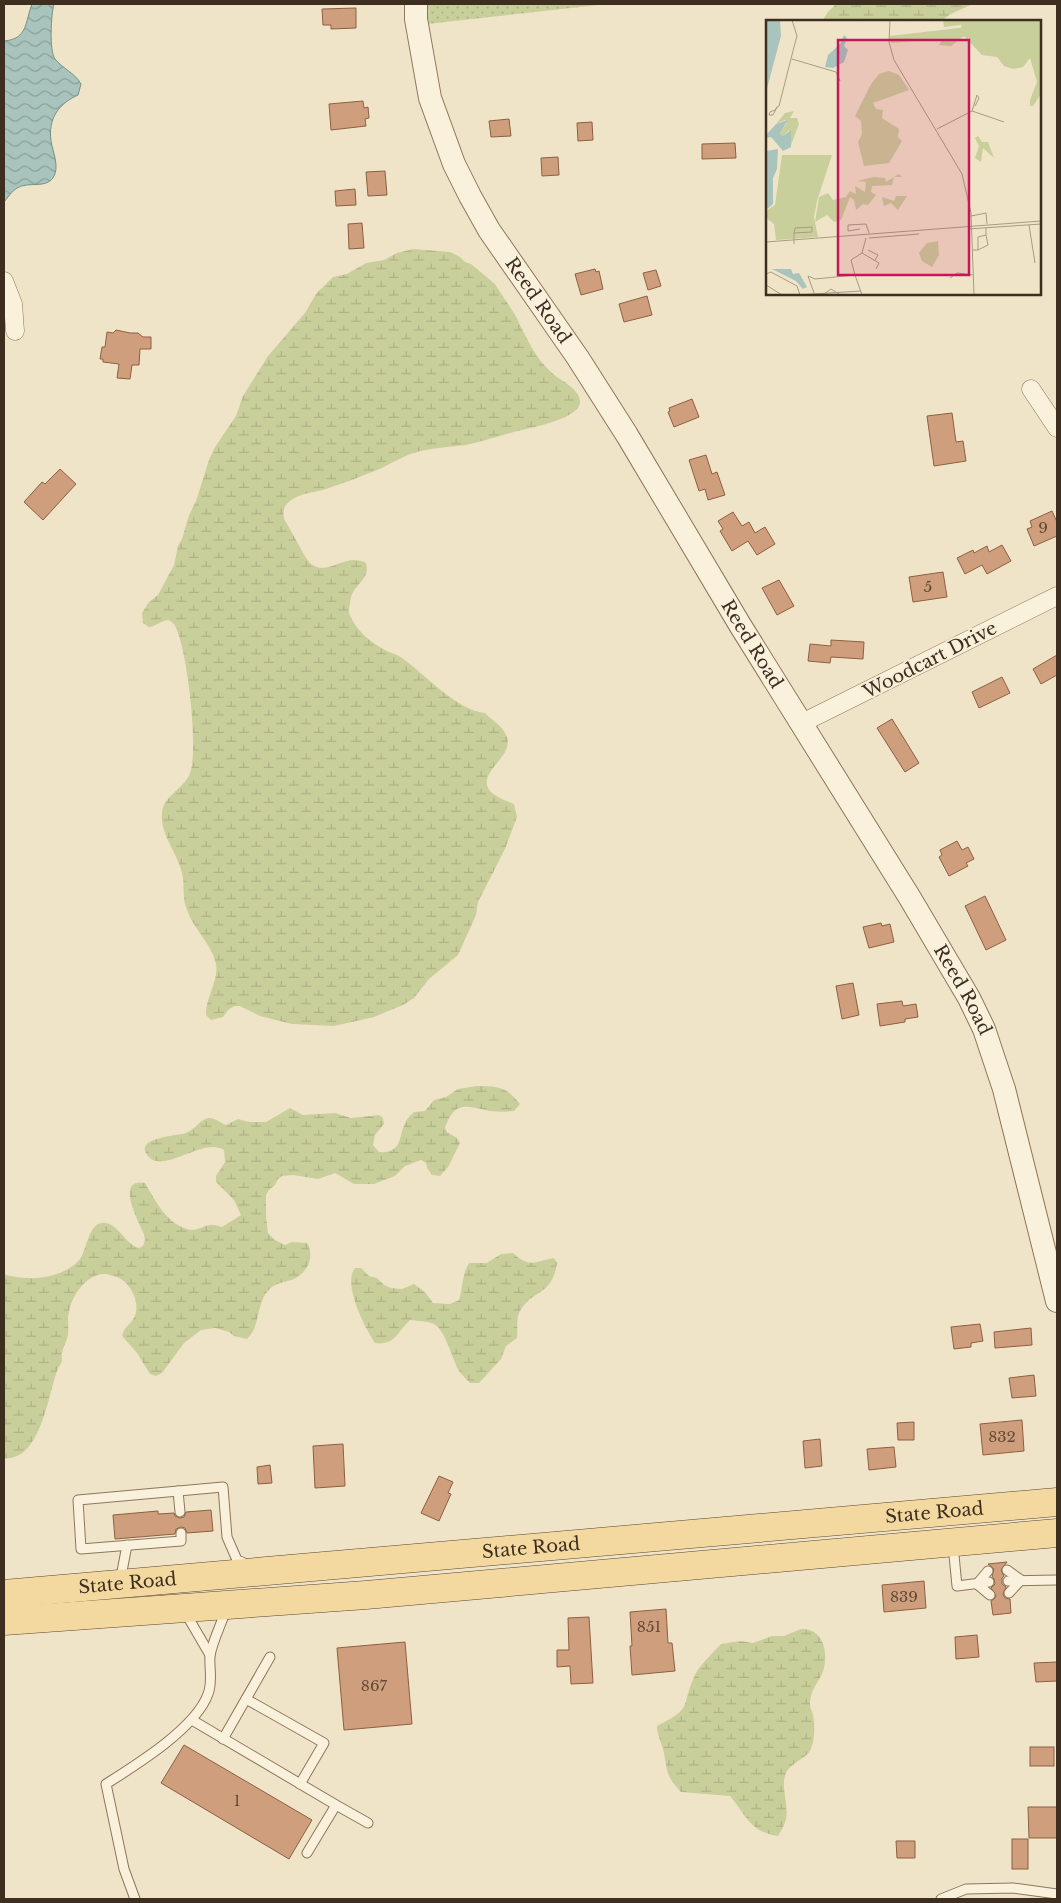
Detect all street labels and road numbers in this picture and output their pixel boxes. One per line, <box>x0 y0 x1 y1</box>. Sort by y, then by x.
street label: Reed Road <box>500 253 576 348</box>
street label: Reed Road <box>717 596 788 692</box>
street label: Woodcart Drive <box>859 617 1001 704</box>
street label: Reed Road <box>929 941 996 1039</box>
street label: State Road <box>884 1497 985 1528</box>
street label: State Road <box>481 1533 581 1563</box>
street label: State Road <box>77 1568 178 1598</box>

